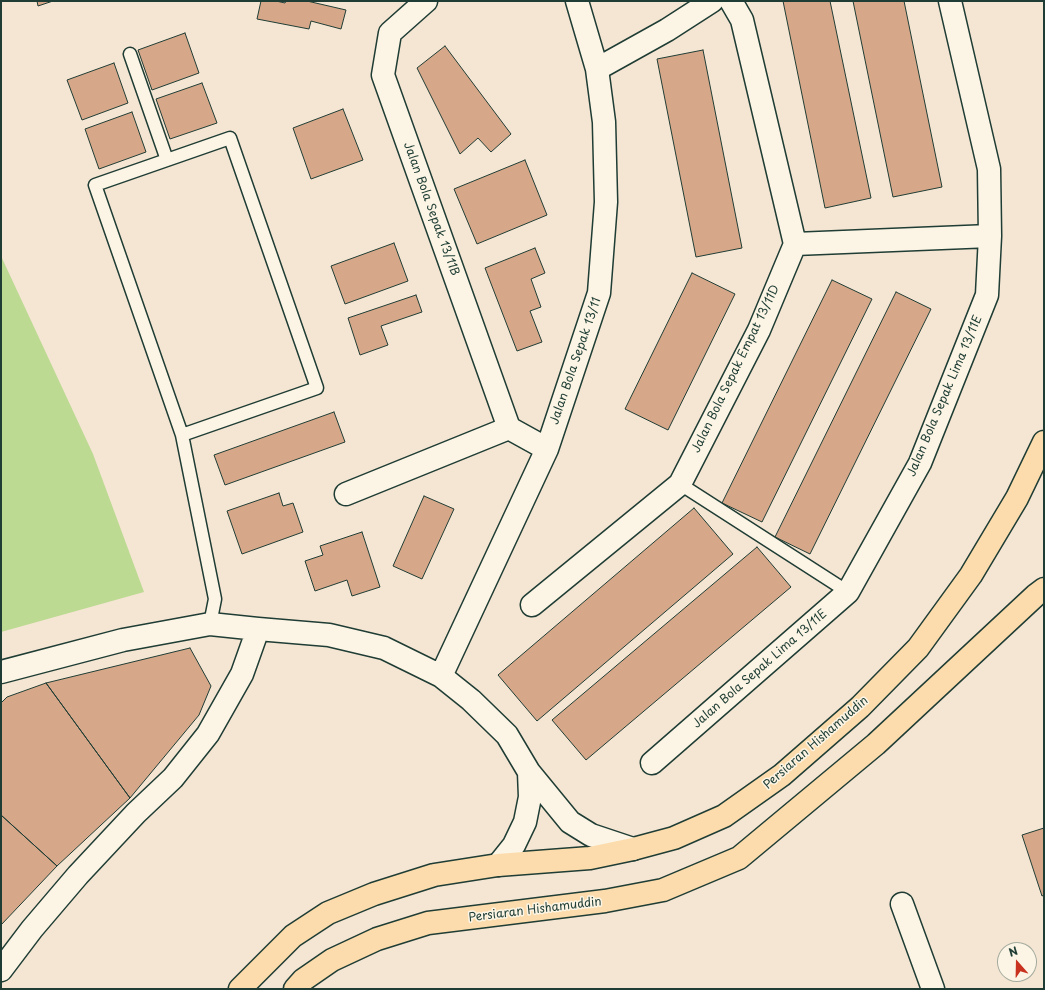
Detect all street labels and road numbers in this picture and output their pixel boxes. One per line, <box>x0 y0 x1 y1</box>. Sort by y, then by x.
street label: Jalan Bola Sepak 13/11B <box>400 140 462 278</box>
street label: Jalan Bola Sepak Empat 13/11D <box>689 283 783 455</box>
street label: Jalan Bola Sepak 13/11 <box>547 296 605 426</box>
street label: Jalan Bola Sepak Lima 13/11E <box>904 313 986 479</box>
street label: Jalan Bola Sepak Lima 13/11E <box>690 607 830 731</box>
street label: Persiaran Hishamuddin <box>761 694 871 792</box>
street label: Persiaran Hishamuddin <box>468 895 602 925</box>

